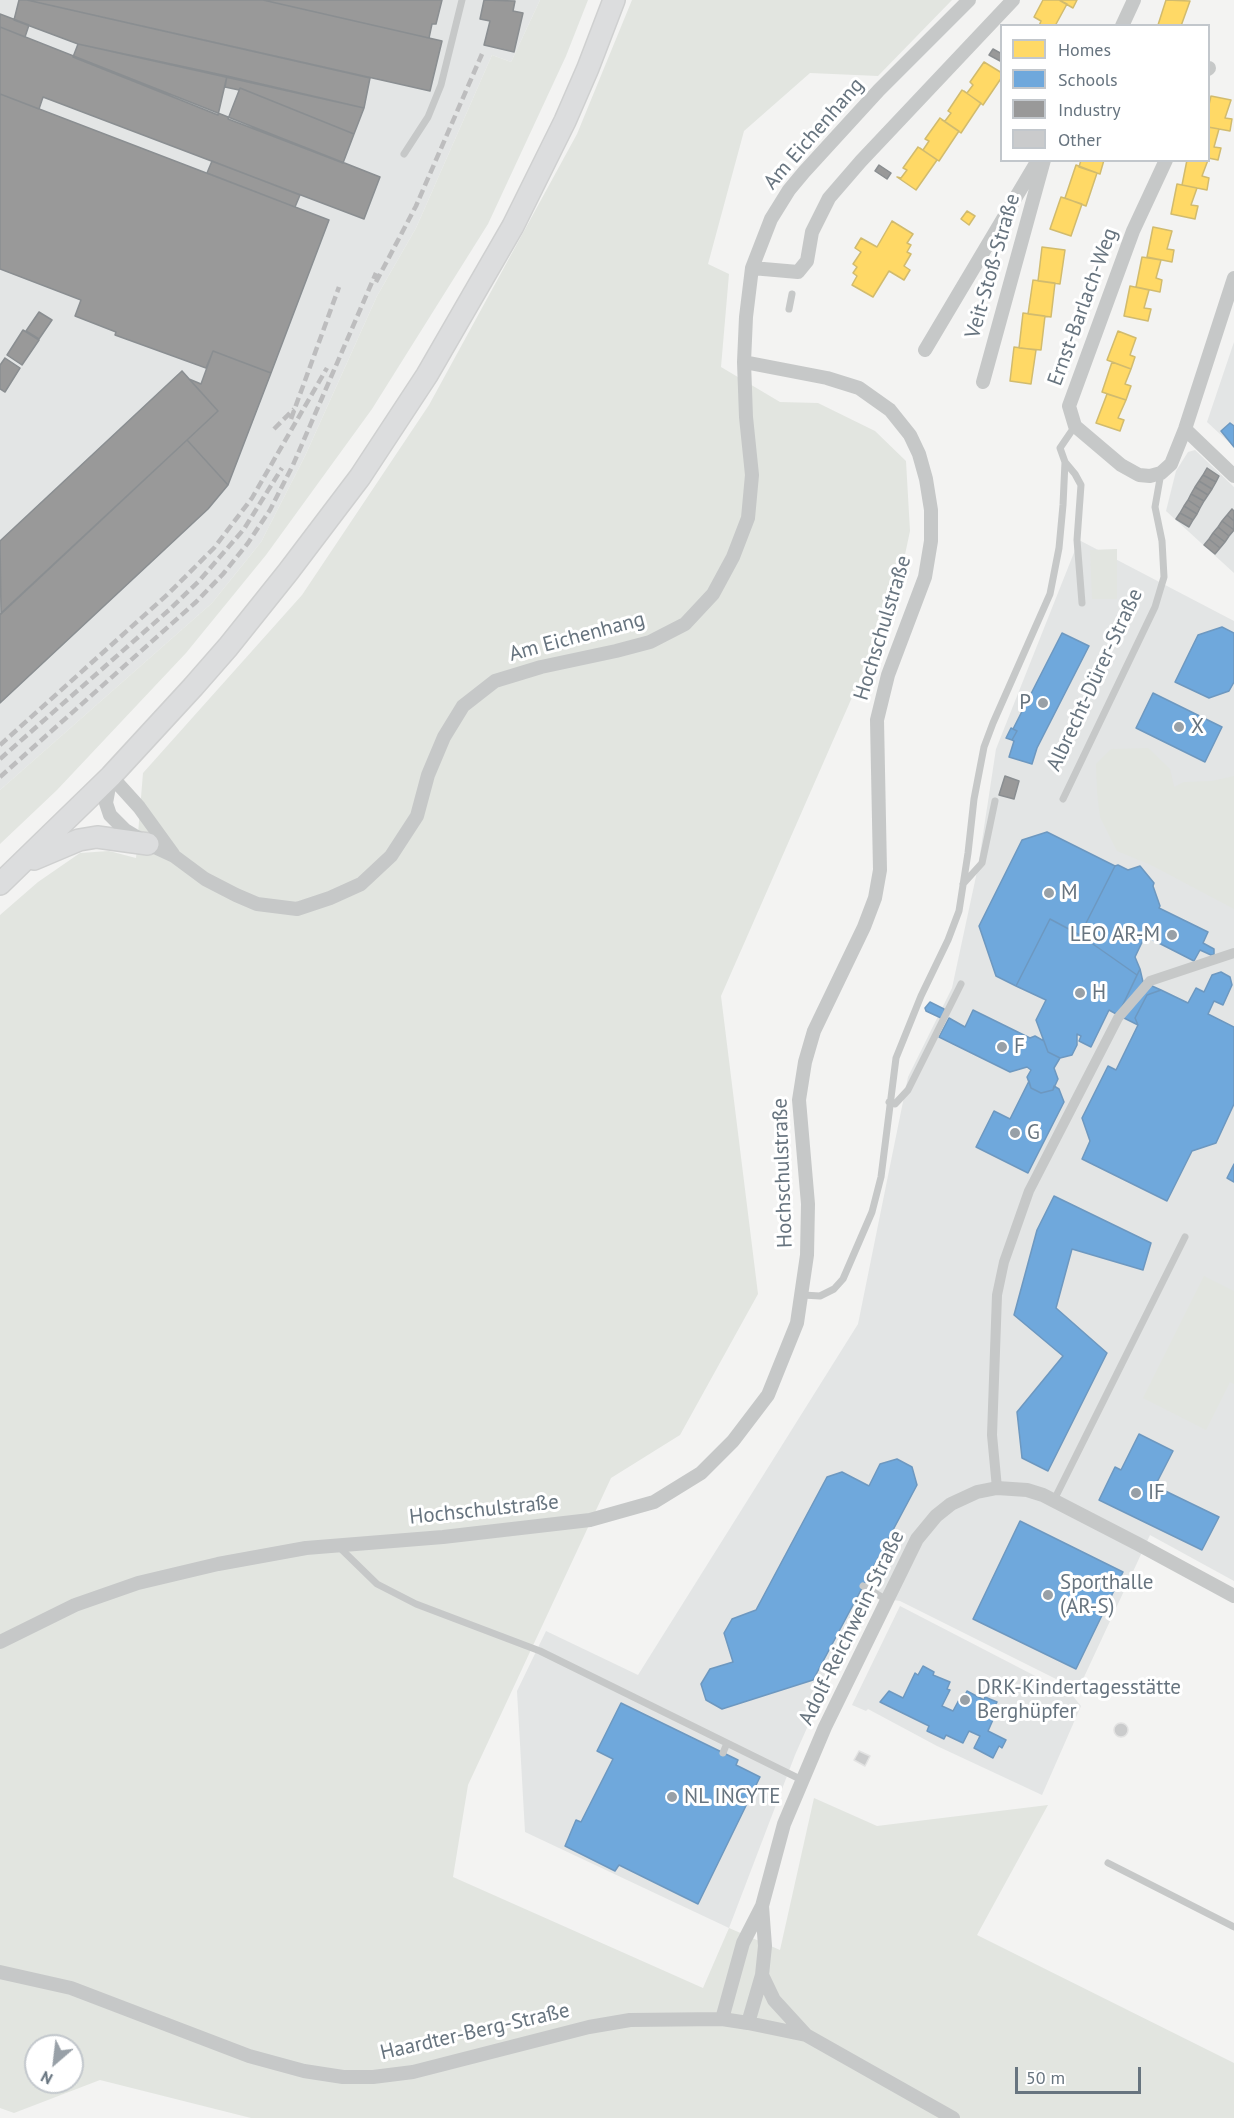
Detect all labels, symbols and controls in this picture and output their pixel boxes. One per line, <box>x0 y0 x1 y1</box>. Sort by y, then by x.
legend <box>1000 24 1210 162</box>
text: Homes <box>1058 38 1111 61</box>
text: Schools <box>1058 68 1118 91</box>
street label: Am Eichenhang <box>759 73 869 195</box>
text: Industry <box>1058 98 1121 121</box>
text: Other <box>1058 128 1102 151</box>
street label: Veit-Stoß-Straße <box>960 191 1026 341</box>
street label: Ernst-Barlach-Weg <box>1043 225 1123 389</box>
street label: Hochschulstraße <box>849 553 917 703</box>
street label: Albrecht-Dürer-Straße <box>1042 585 1148 775</box>
street label: Am Eichenhang <box>506 607 648 667</box>
place label: P <box>1019 690 1031 716</box>
marker: P <box>1036 696 1050 710</box>
place label: X <box>1191 714 1204 740</box>
marker: X <box>1172 720 1186 734</box>
place label: M <box>1061 880 1078 906</box>
marker: M <box>1042 886 1056 900</box>
place label: LEO AR-M <box>1070 922 1160 948</box>
marker: LEO AR-M <box>1165 928 1179 942</box>
place label: H <box>1092 980 1106 1006</box>
marker: H <box>1073 986 1087 1000</box>
place label: F <box>1014 1034 1025 1060</box>
marker: F <box>995 1040 1009 1054</box>
street label: Hochschulstraße <box>768 1098 798 1248</box>
place label: G <box>1027 1120 1040 1146</box>
marker: G <box>1008 1126 1022 1140</box>
place label: IF <box>1148 1480 1165 1506</box>
marker: IF <box>1129 1486 1143 1500</box>
street label: Hochschulstraße <box>408 1490 560 1530</box>
street label: Adolf-Reichwein-Straße <box>794 1527 910 1729</box>
place label: Sporthalle (AR-S) <box>1060 1570 1153 1620</box>
marker: Sporthalle (AR-S) <box>1041 1588 1055 1602</box>
place label: DRK-Kindertagesstätte Berghüpfer <box>977 1675 1181 1725</box>
marker: DRK-Kindertagesstätte Berghüpfer <box>958 1693 972 1707</box>
place label: NL INCYTE <box>684 1784 780 1810</box>
marker: NL INCYTE <box>665 1790 679 1804</box>
street label: Haardter-Berg-Straße <box>378 1998 572 2066</box>
north arrow <box>24 2034 84 2094</box>
scale bar <box>1018 2055 1144 2093</box>
text: 50 m <box>1026 2066 1065 2089</box>
text: N <box>37 2067 56 2089</box>

